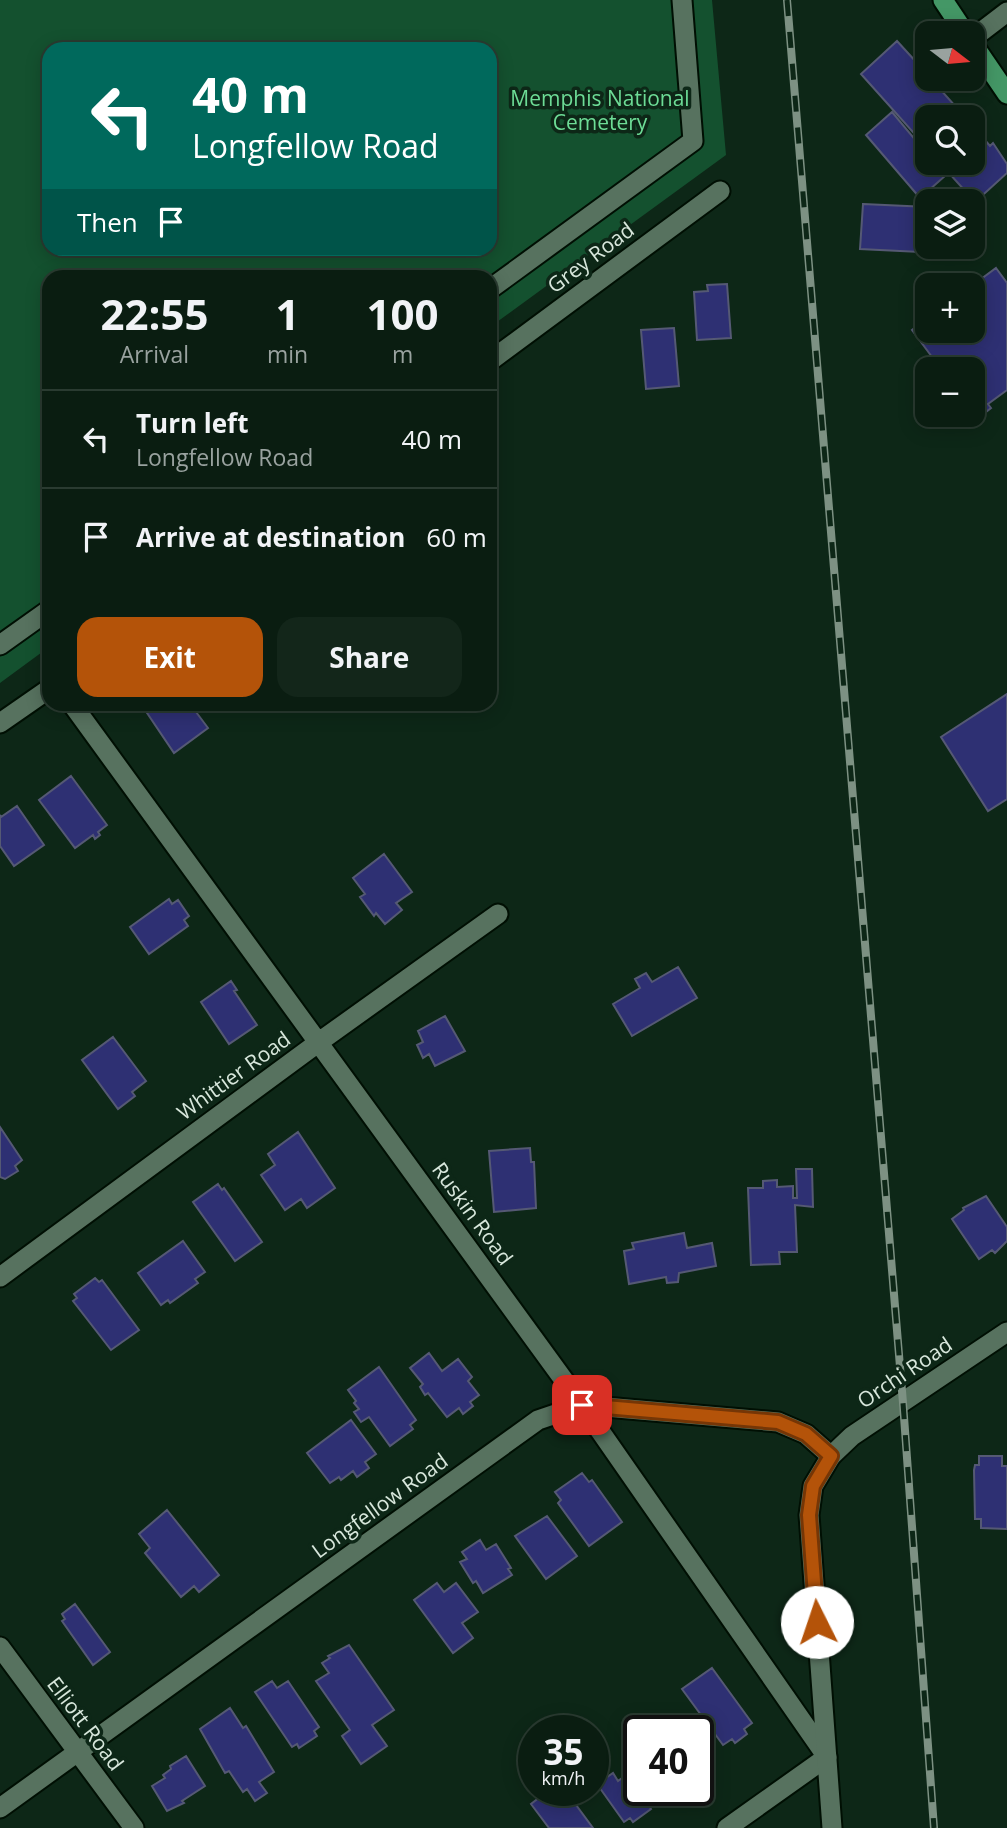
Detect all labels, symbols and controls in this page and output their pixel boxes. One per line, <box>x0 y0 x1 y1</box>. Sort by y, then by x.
north arrow <box>915 21 985 91</box>
map controls <box>915 21 985 427</box>
text: 40 m <box>192 61 309 127</box>
icon: left <box>77 70 168 161</box>
park label: Memphis National Cemetery <box>510 84 690 136</box>
button: search <box>915 105 985 175</box>
text: Longfellow Road <box>192 124 439 167</box>
button: layers <box>915 189 985 259</box>
icon: arrive <box>152 203 190 241</box>
text: Then <box>77 204 138 240</box>
street label: Grey Road <box>541 215 639 299</box>
button: + <box>915 273 985 343</box>
text: 22:55 <box>100 285 208 342</box>
text: 1 <box>275 285 300 342</box>
text: 100 <box>367 285 439 342</box>
text: Arrival <box>120 338 189 370</box>
text: min <box>267 338 308 370</box>
text: m <box>392 338 413 370</box>
button: − <box>915 357 985 427</box>
text: Turn left <box>136 405 248 441</box>
icon: left <box>77 420 115 458</box>
text: 40 m <box>401 421 462 457</box>
text: Longfellow Road <box>136 441 313 473</box>
icon: arrive <box>77 518 115 556</box>
text: Arrive at destination <box>136 519 405 555</box>
text: 60 m <box>426 519 487 555</box>
button: Exit <box>77 617 263 697</box>
button: Share <box>277 617 462 697</box>
street label: Whittier Road <box>171 1025 296 1126</box>
street label: Ruskin Road <box>426 1156 520 1270</box>
street label: Orchi Road <box>852 1330 957 1414</box>
pin <box>552 1375 612 1435</box>
icon: arrive <box>563 1386 601 1424</box>
street label: Longfellow Road <box>306 1446 453 1564</box>
position arrow <box>780 1585 854 1659</box>
street label: Elliott Road <box>41 1671 130 1776</box>
speed limit sign: 40 <box>623 1715 714 1806</box>
text: 35 <box>543 1728 584 1775</box>
text: km/h <box>542 1766 585 1790</box>

